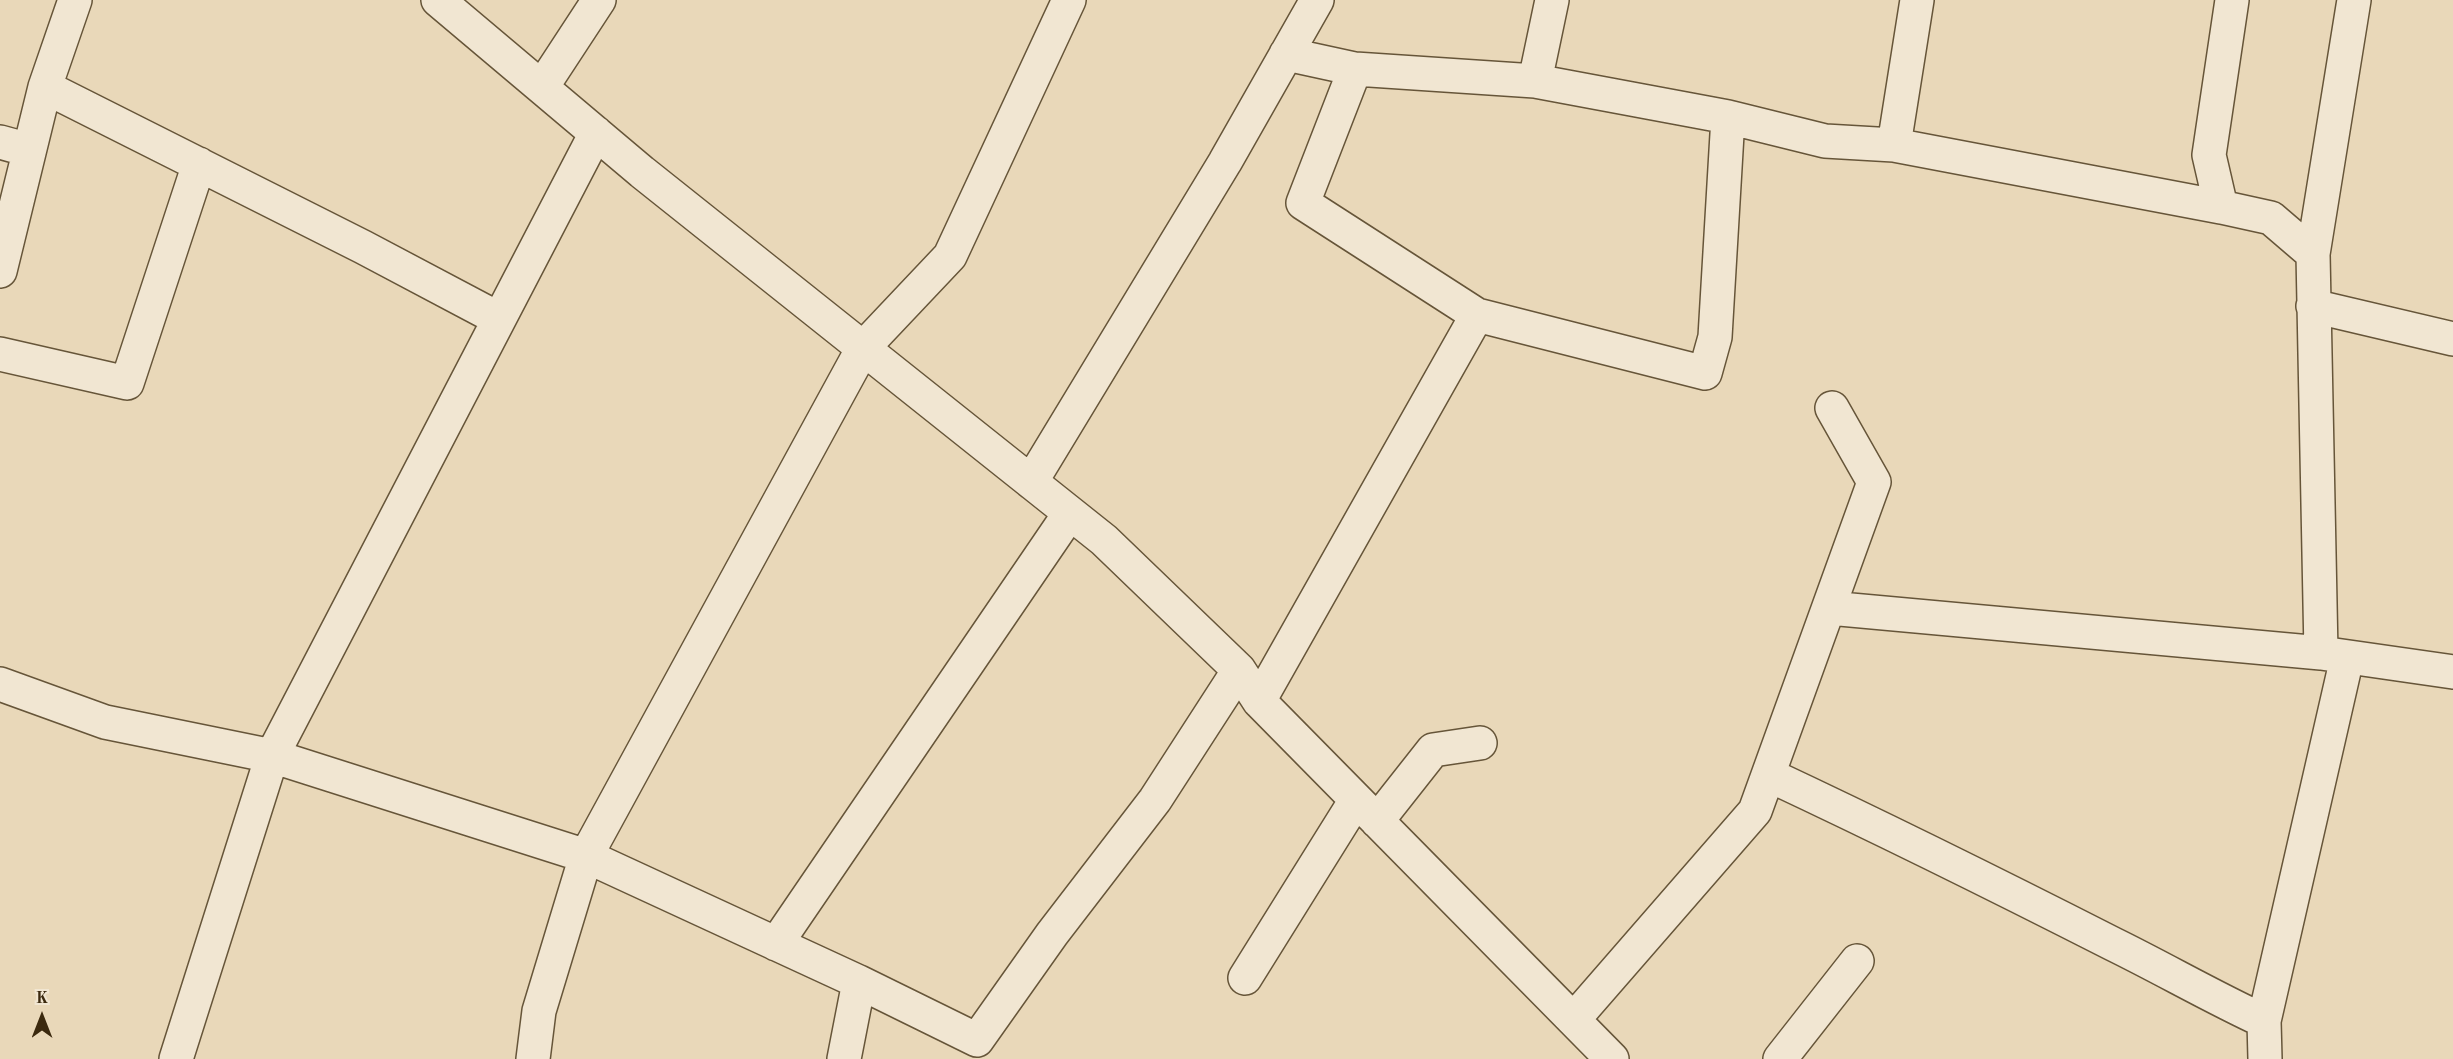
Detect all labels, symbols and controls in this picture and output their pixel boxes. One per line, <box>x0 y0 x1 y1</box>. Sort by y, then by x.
north arrow <box>12 987 72 1047</box>
text: K <box>36 991 48 1007</box>

